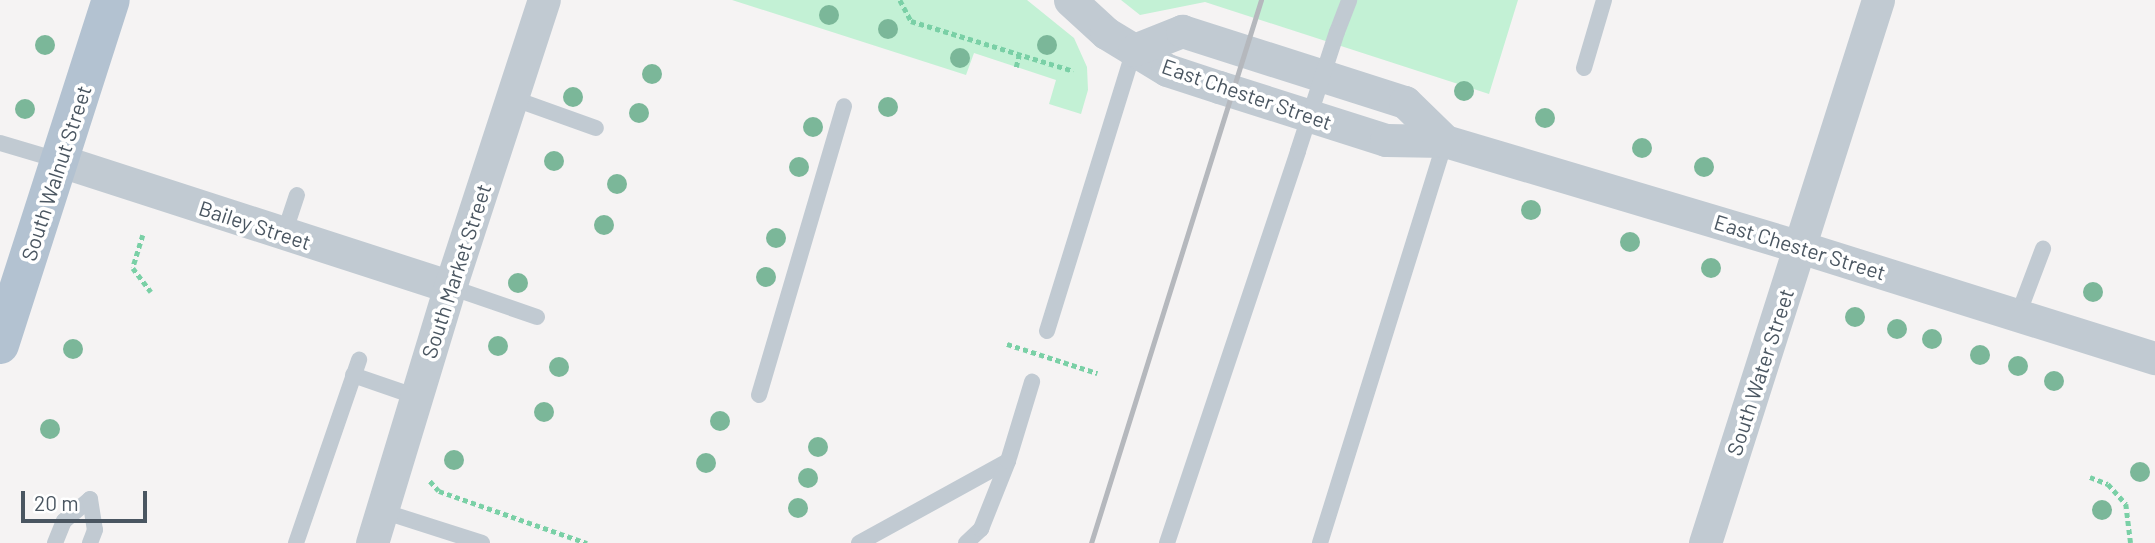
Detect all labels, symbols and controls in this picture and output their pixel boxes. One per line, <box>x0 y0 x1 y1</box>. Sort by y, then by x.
street label: East Chester Street <box>1159 53 1335 135</box>
street label: South Walnut Street <box>16 82 96 264</box>
street label: South Market Street <box>416 181 496 361</box>
street label: Bailey Street <box>196 195 314 255</box>
street label: East Chester Street <box>1711 209 1889 285</box>
street label: South Water Street <box>1721 285 1799 459</box>
scale bar <box>24 476 150 520</box>
text: 20 m <box>34 490 79 515</box>

